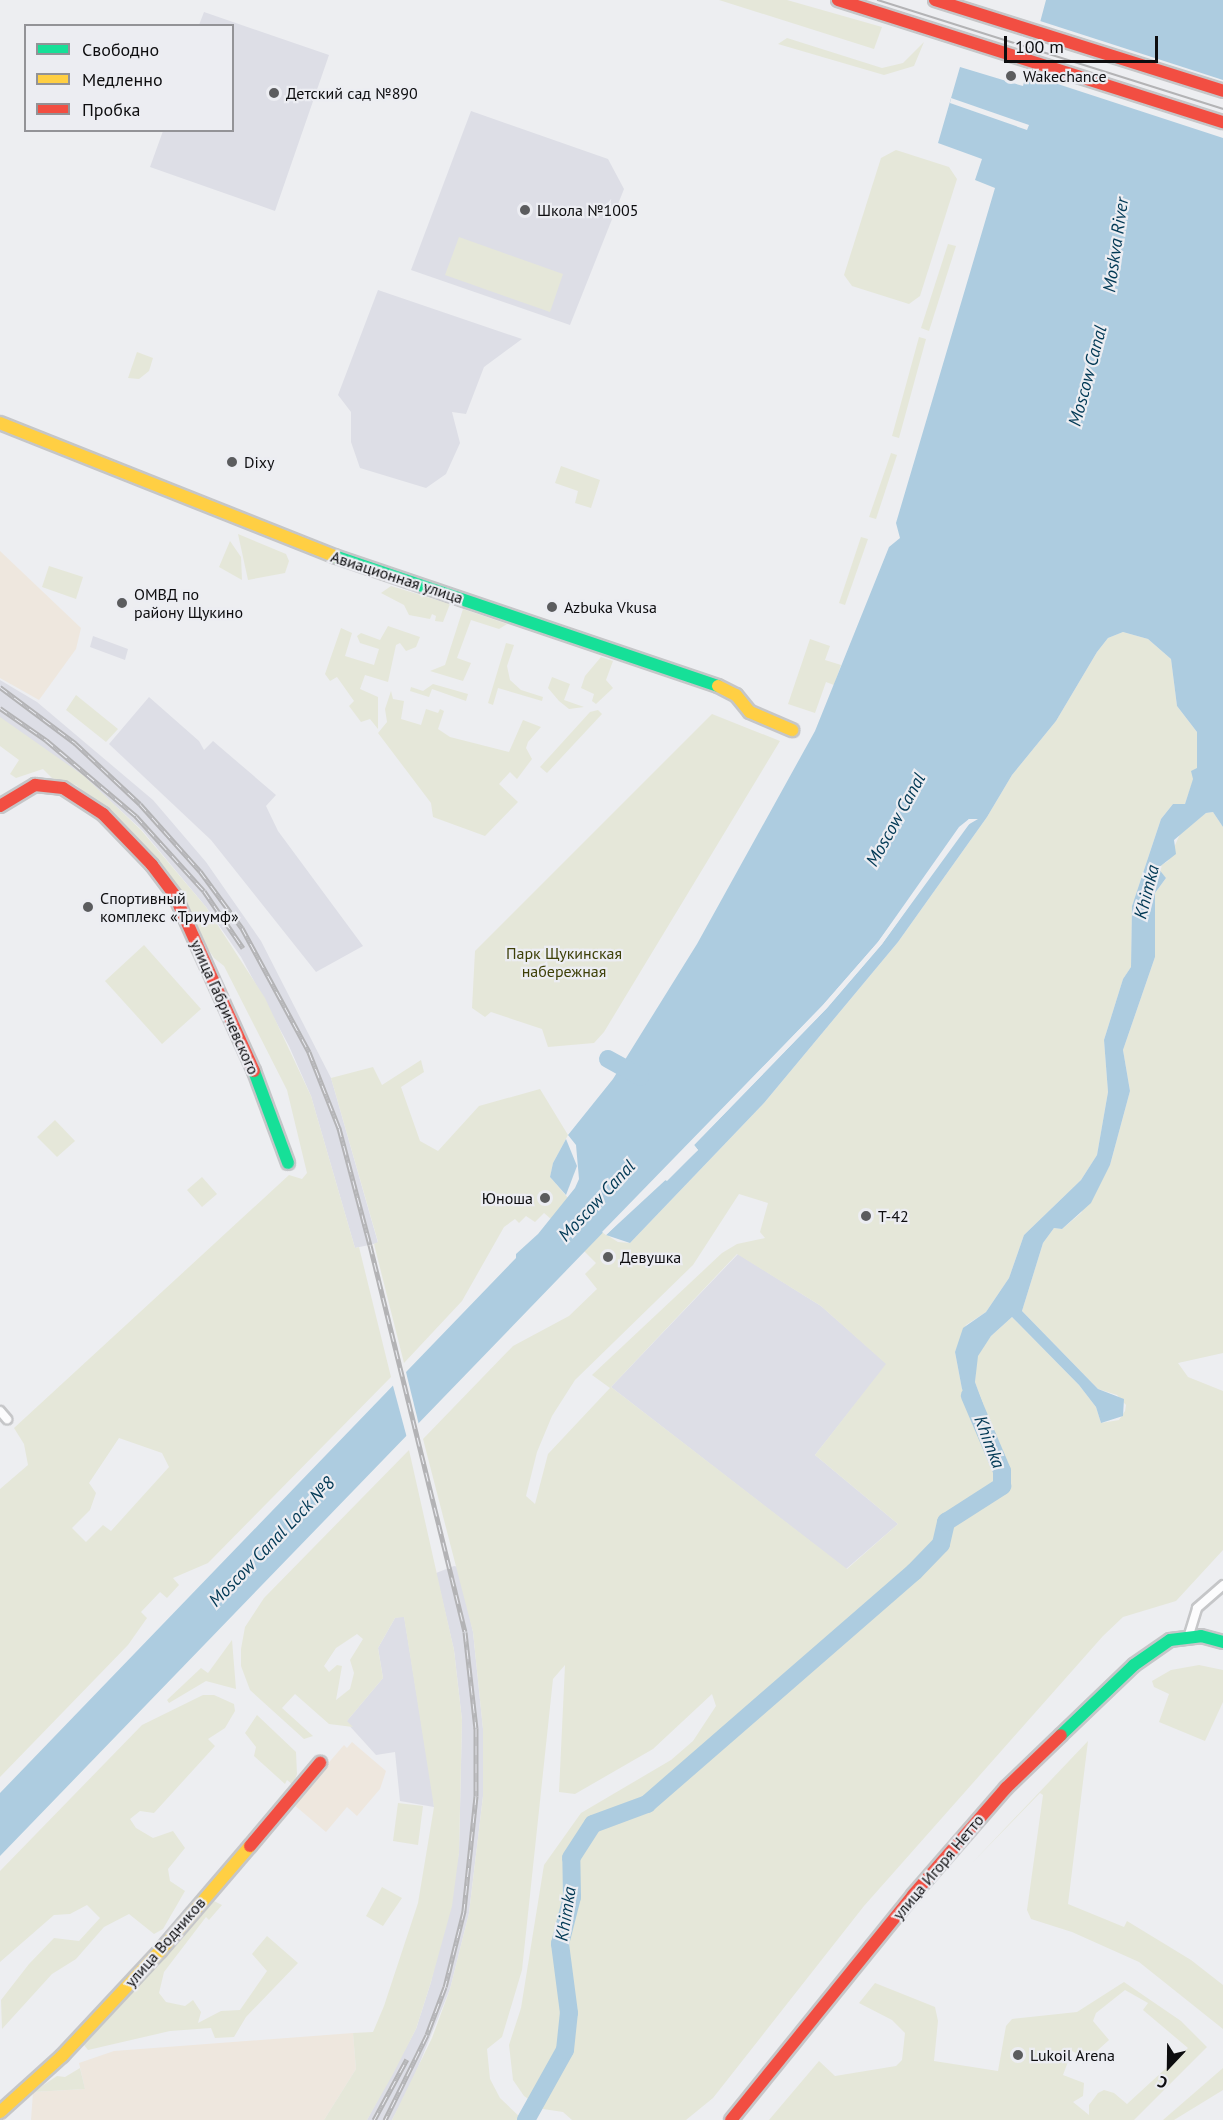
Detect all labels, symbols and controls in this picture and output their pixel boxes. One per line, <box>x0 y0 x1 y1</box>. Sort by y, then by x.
legend <box>24 24 234 132</box>
scale bar <box>1007 24 1162 62</box>
text: 100 m <box>1015 35 1064 58</box>
text: Свободно <box>82 38 159 61</box>
place label: Wakechance <box>1023 66 1107 86</box>
text: Медленно <box>82 68 163 91</box>
marker: Wakechance <box>1004 69 1018 83</box>
place label: Детский сад №890 <box>286 83 418 103</box>
marker: Детский сад №890 <box>267 86 281 100</box>
text: Пробка <box>82 98 140 121</box>
water label: Moskva River <box>1099 196 1133 294</box>
place label: Школа №1005 <box>537 200 638 220</box>
marker: Школа №1005 <box>518 203 532 217</box>
water label: Moscow Canal <box>1064 323 1112 429</box>
place label: Dixy <box>244 452 274 472</box>
marker: Dixy <box>225 455 239 469</box>
street label: Авиационная улица <box>328 547 466 607</box>
place label: ОМВД по району Щукино <box>134 584 244 622</box>
marker: ОМВД по району Щукино <box>115 596 129 610</box>
place label: Azbuka Vkusa <box>564 597 657 617</box>
marker: Azbuka Vkusa <box>545 600 559 614</box>
water label: Moscow Canal <box>861 769 931 871</box>
water label: Khimka <box>1130 863 1164 921</box>
place label: Спортивный комплекс «Триумф» <box>100 888 239 926</box>
marker: Спортивный комплекс «Триумф» <box>81 900 95 914</box>
street label: улица Габричевского <box>187 937 263 1077</box>
park label: Парк Щукинская набережная <box>506 943 622 981</box>
water label: Moscow Canal <box>554 1156 640 1246</box>
place label: Юноша <box>482 1188 533 1208</box>
marker: Юноша <box>538 1191 552 1205</box>
place label: Т-42 <box>878 1206 909 1226</box>
marker: Т-42 <box>859 1209 873 1223</box>
place label: Девушка <box>620 1247 681 1267</box>
marker: Девушка <box>601 1250 615 1264</box>
water label: Khimka <box>969 1413 1009 1471</box>
water label: Moscow Canal Lock №8 <box>204 1472 340 1612</box>
street label: улица Игоря Нетто <box>888 1811 988 1923</box>
water label: Khimka <box>551 1885 581 1943</box>
street label: улица Водников <box>121 1893 209 1991</box>
north arrow <box>1139 2036 1199 2096</box>
place label: Lukoil Arena <box>1030 2045 1115 2065</box>
marker: Lukoil Arena <box>1011 2048 1025 2062</box>
text: С <box>1154 2072 1170 2094</box>

